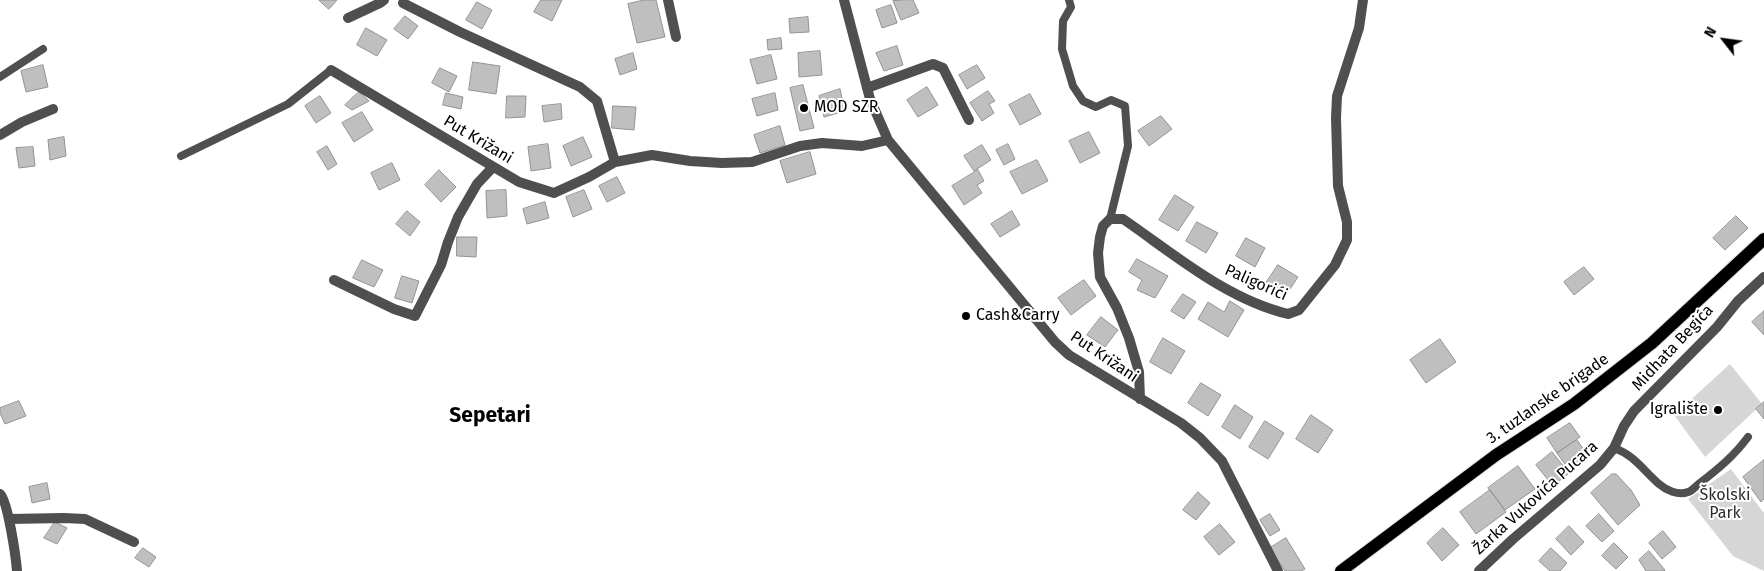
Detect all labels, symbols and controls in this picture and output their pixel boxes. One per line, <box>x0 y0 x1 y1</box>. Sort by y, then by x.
north arrow <box>1699 15 1749 65</box>
text: N <box>1701 24 1720 41</box>
place label: MOD SZR <box>814 98 878 118</box>
marker: MOD SZR <box>798 102 810 114</box>
street label: Put Križani <box>440 112 516 168</box>
street label: Paligorići <box>1222 261 1290 305</box>
street label: Midhata Begića <box>1628 301 1718 395</box>
place label: Cash&Carry <box>976 306 1060 326</box>
marker: Cash&Carry <box>960 310 972 322</box>
street label: Put Križani <box>1066 327 1142 387</box>
street label: 3. tuzlanske brigade <box>1483 350 1613 448</box>
place label: Igralište <box>1650 400 1708 420</box>
district label: Sepetari <box>449 403 531 429</box>
marker: Igralište <box>1712 404 1724 416</box>
street label: Žarka Vukovića Pucara <box>1470 437 1602 559</box>
park label: Školski Park <box>1700 486 1750 524</box>

